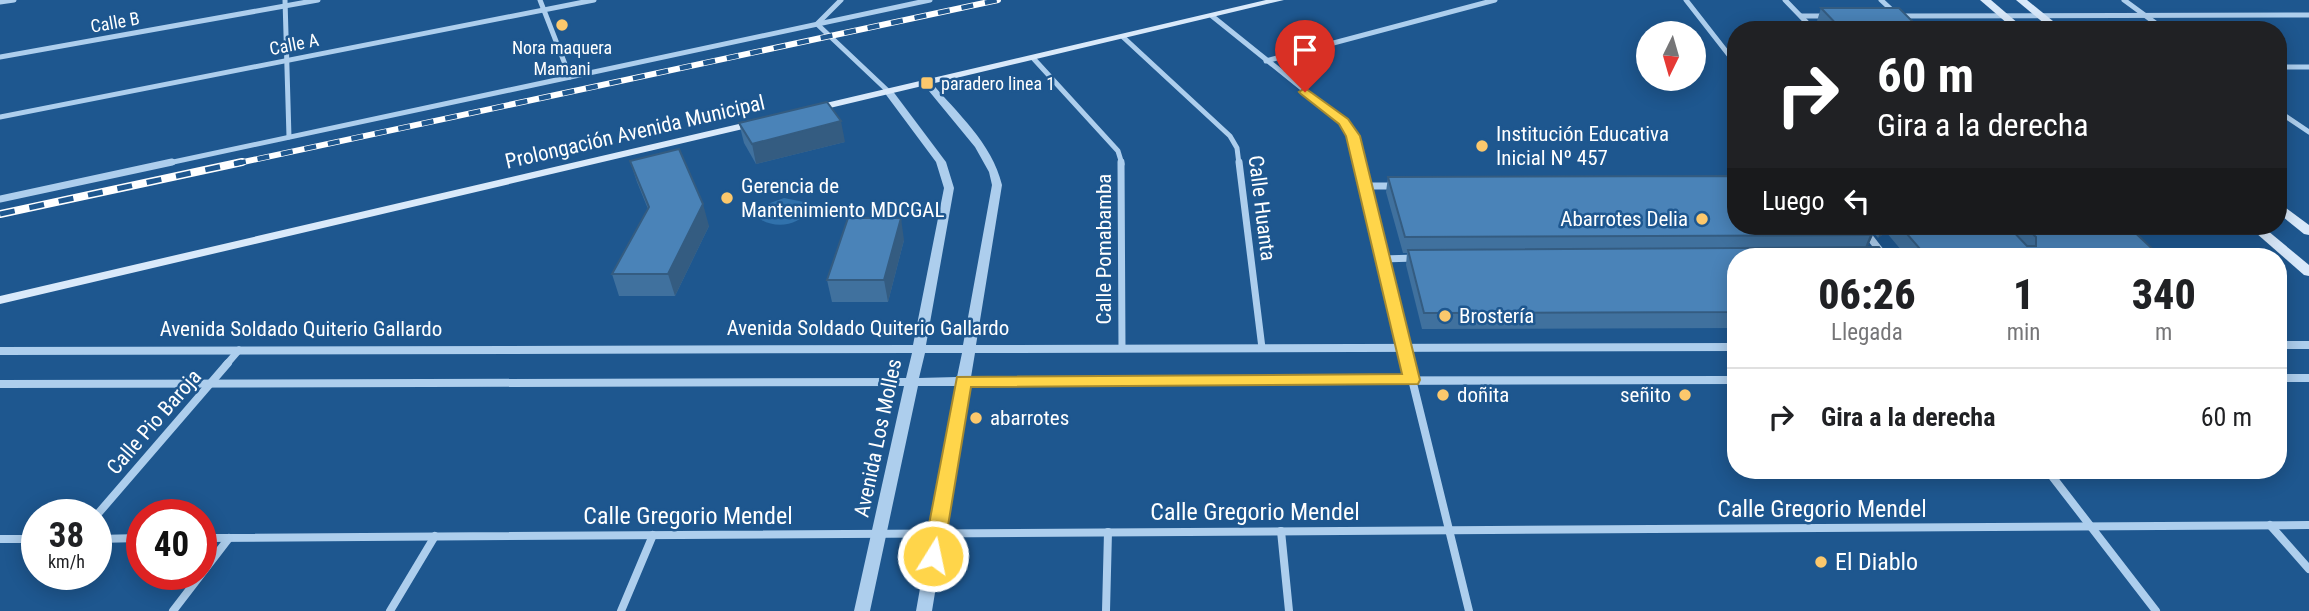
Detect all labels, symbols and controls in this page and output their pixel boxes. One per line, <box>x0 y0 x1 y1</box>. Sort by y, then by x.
street label: Calle B <box>89 7 141 37</box>
marker: Nora maquera Mamani <box>554 17 570 33</box>
pin <box>1275 20 1335 92</box>
north arrow <box>1636 21 1706 91</box>
map controls <box>1636 21 1706 91</box>
street label: Calle A <box>267 29 321 59</box>
icon: arrive <box>1286 31 1324 69</box>
place label: Nora maquera Mamani <box>512 37 612 79</box>
text: 60 m <box>1877 47 1974 104</box>
icon: right <box>1762 49 1853 140</box>
place label: paradero linea 1 <box>941 73 1055 94</box>
marker: paradero linea 1 <box>919 75 935 91</box>
street label: Prolongación Avenida Municipal <box>503 90 767 174</box>
text: Gira a la derecha <box>1877 106 2089 144</box>
place label: Institución Educativa Inicial Nº 457 <box>1496 122 1669 170</box>
marker: Institución Educativa Inicial Nº 457 <box>1474 138 1490 154</box>
street label: Calle Huanta <box>1244 154 1280 262</box>
place label: Gerencia de Mantenimiento MDCGAL <box>741 174 944 222</box>
street label: Calle Pomabamba <box>1092 174 1116 324</box>
icon: left <box>1838 182 1876 220</box>
text: Luego <box>1762 186 1824 216</box>
marker: Gerencia de Mantenimiento MDCGAL <box>719 190 735 206</box>
place label: Abarrotes Delia <box>1560 207 1688 231</box>
marker: Abarrotes Delia <box>1694 211 1710 227</box>
text: 06:26 <box>1818 270 1915 319</box>
text: 1 <box>2013 270 2034 319</box>
text: 340 <box>2132 270 2196 319</box>
place label: Brostería <box>1459 304 1534 328</box>
marker: Brostería <box>1437 308 1453 324</box>
street label: Avenida Soldado Quiterio Gallardo <box>727 316 1009 340</box>
street label: Avenida Soldado Quiterio Gallardo <box>160 317 442 341</box>
text: Llegada <box>1831 319 1903 346</box>
text: min <box>2007 319 2040 346</box>
text: m <box>2155 319 2172 346</box>
street label: Avenida Los Molles <box>850 357 906 519</box>
street label: Calle Pio Baroja <box>102 365 206 479</box>
place label: doñita <box>1457 383 1509 407</box>
place label: señito <box>1620 383 1671 407</box>
marker: doñita <box>1435 387 1451 403</box>
marker: señito <box>1677 387 1693 403</box>
icon: right <box>1762 398 1800 436</box>
text: Gira a la derecha <box>1821 402 1995 432</box>
text: 60 m <box>2201 402 2252 432</box>
place label: abarrotes <box>990 406 1069 430</box>
marker: abarrotes <box>968 410 984 426</box>
street label: Calle Gregorio Mendel <box>1717 495 1927 523</box>
street label: Calle Gregorio Mendel <box>1150 498 1360 526</box>
speed limit sign: 40 <box>126 499 217 590</box>
street label: Calle Gregorio Mendel <box>583 502 793 530</box>
text: 38 <box>49 515 84 556</box>
position arrow <box>896 519 970 593</box>
place label: El Diablo <box>1835 548 1918 576</box>
text: km/h <box>48 551 85 572</box>
marker: El Diablo <box>1813 554 1829 570</box>

